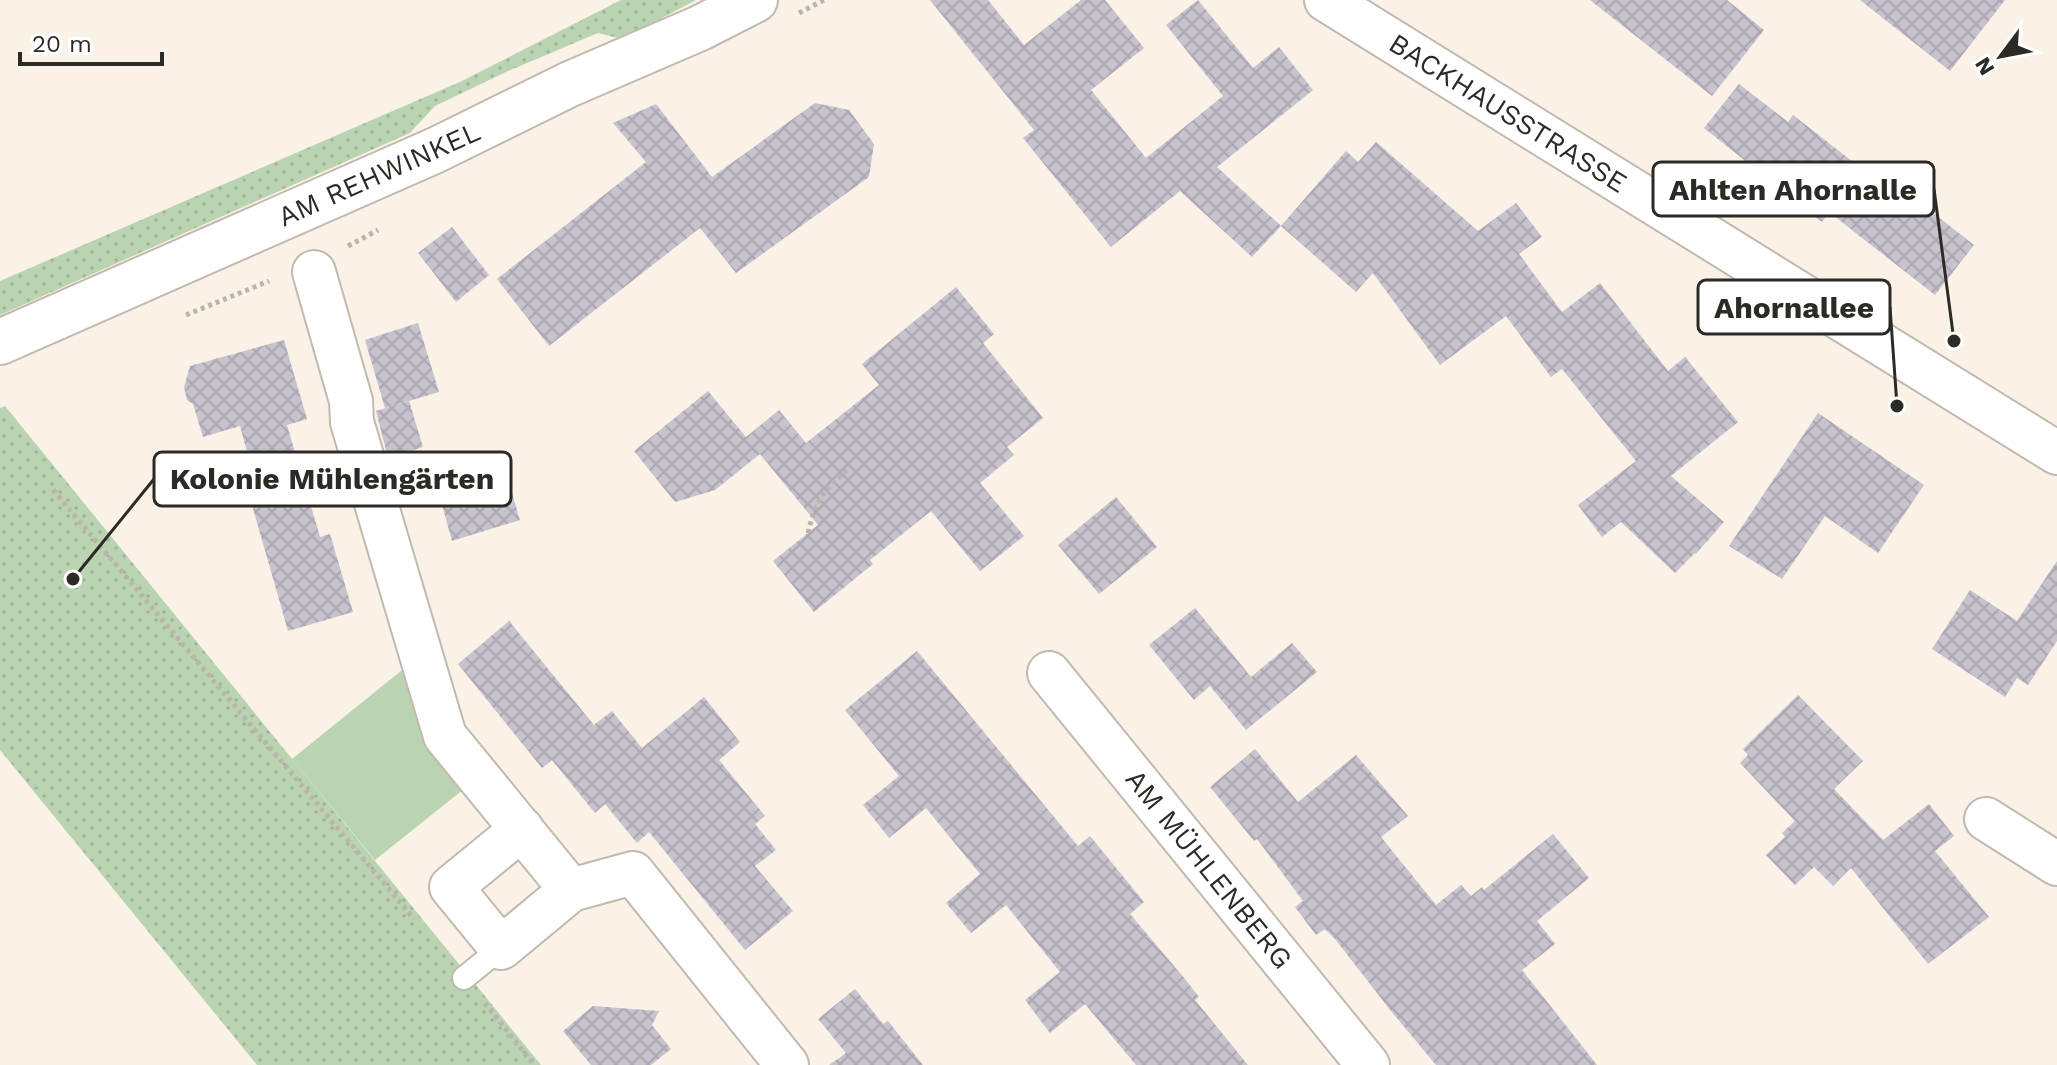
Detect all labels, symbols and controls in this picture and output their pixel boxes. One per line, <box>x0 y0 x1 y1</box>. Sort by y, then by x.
scale bar <box>20 16 162 66</box>
north arrow <box>1961 16 2041 96</box>
street label: BACKHAUSSTRASSE <box>1383 26 1633 200</box>
text: 20 m <box>32 30 92 58</box>
text: N <box>1970 53 1999 80</box>
street label: AM REHWINKEL <box>273 115 485 233</box>
callout: Ahlten Ahornalle <box>1653 162 1934 216</box>
text: Ahlten Ahornalle <box>1669 172 1917 207</box>
callout: Ahornallee <box>1698 280 1890 334</box>
text: Ahornallee <box>1714 290 1874 325</box>
callout: Kolonie Mühlengärten <box>154 452 511 506</box>
text: Kolonie Mühlengärten <box>170 461 494 496</box>
street label: AM MÜHLENBERG <box>1119 763 1299 975</box>

